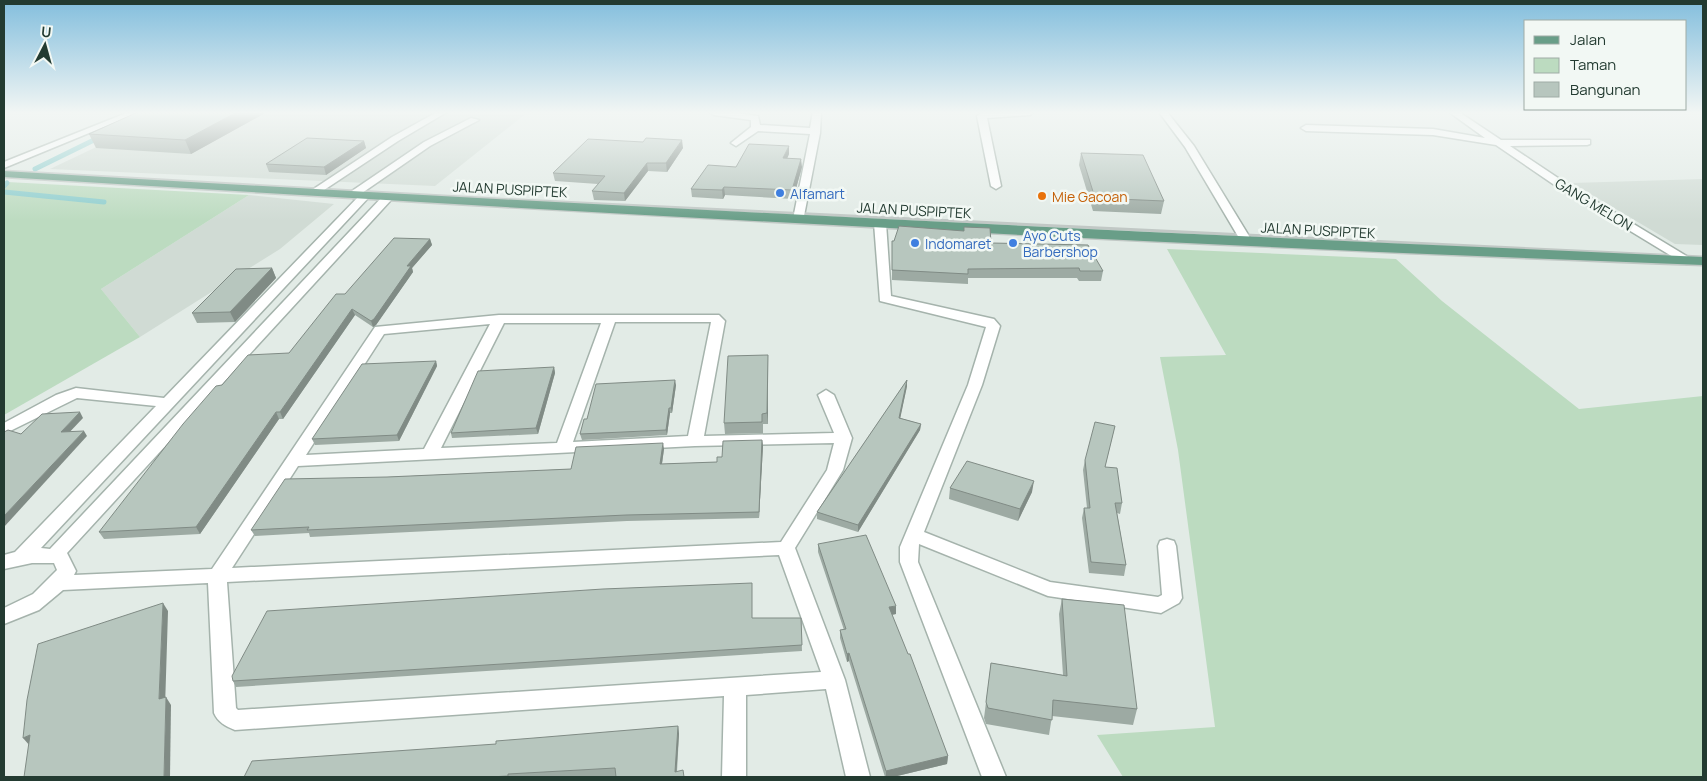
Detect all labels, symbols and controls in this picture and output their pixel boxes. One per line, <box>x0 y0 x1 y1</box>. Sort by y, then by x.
north arrow <box>20 20 70 70</box>
legend <box>1524 20 1687 110</box>
text: U <box>40 22 52 42</box>
text: Jalan <box>1570 29 1606 50</box>
text: Taman <box>1570 54 1616 75</box>
text: Bangunan <box>1570 79 1640 100</box>
street label: GANG MELON <box>1552 173 1636 235</box>
street label: JALAN PUSPIPTEK <box>452 177 569 202</box>
place label: Alfamart <box>790 184 845 203</box>
marker: Alfamart <box>774 187 786 199</box>
place label: Mie Gacoan <box>1052 187 1128 206</box>
marker: Mie Gacoan <box>1036 190 1048 202</box>
street label: JALAN PUSPIPTEK <box>856 198 973 223</box>
street label: JALAN PUSPIPTEK <box>1260 218 1377 243</box>
place label: Ayo Cuts Barbershop <box>1023 226 1098 261</box>
place label: Indomaret <box>925 234 992 253</box>
marker: Indomaret <box>909 237 921 249</box>
marker: Ayo Cuts Barbershop <box>1007 237 1019 249</box>

